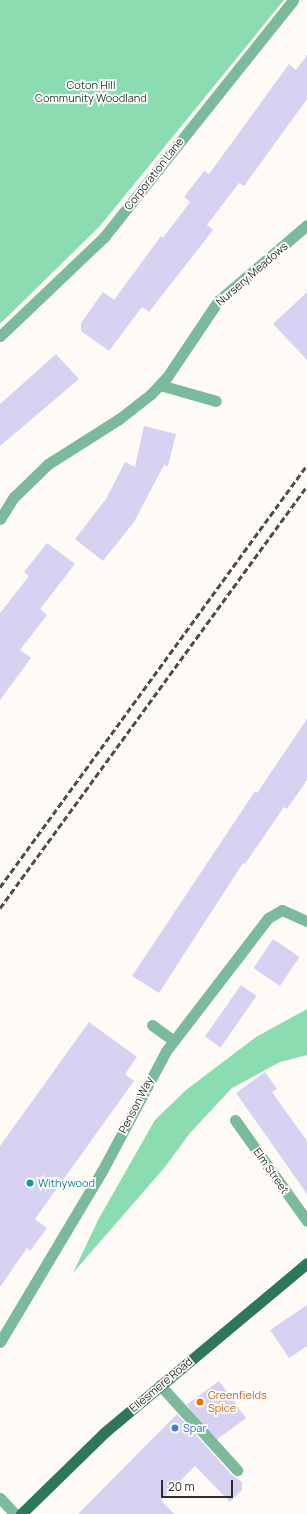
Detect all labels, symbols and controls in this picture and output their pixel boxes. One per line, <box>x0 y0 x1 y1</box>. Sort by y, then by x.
park label: Coton Hill Community Woodland <box>35 79 147 105</box>
street label: Corporation Lane <box>122 135 186 213</box>
street label: Nursery Meadows <box>214 239 290 309</box>
street label: Penson Way <box>116 1074 156 1136</box>
street label: Elm Street <box>250 1146 292 1196</box>
place label: Withywood <box>38 1176 95 1190</box>
marker: Withywood <box>25 1178 35 1188</box>
street label: Ellesmere Road <box>127 1355 195 1415</box>
place label: Greenfields Spice <box>208 1389 267 1415</box>
marker: Greenfields Spice <box>195 1397 205 1407</box>
place label: Spar <box>183 1421 206 1435</box>
marker: Spar <box>170 1423 180 1433</box>
scale bar <box>163 1472 235 1498</box>
text: 20 m <box>168 1478 195 1495</box>

